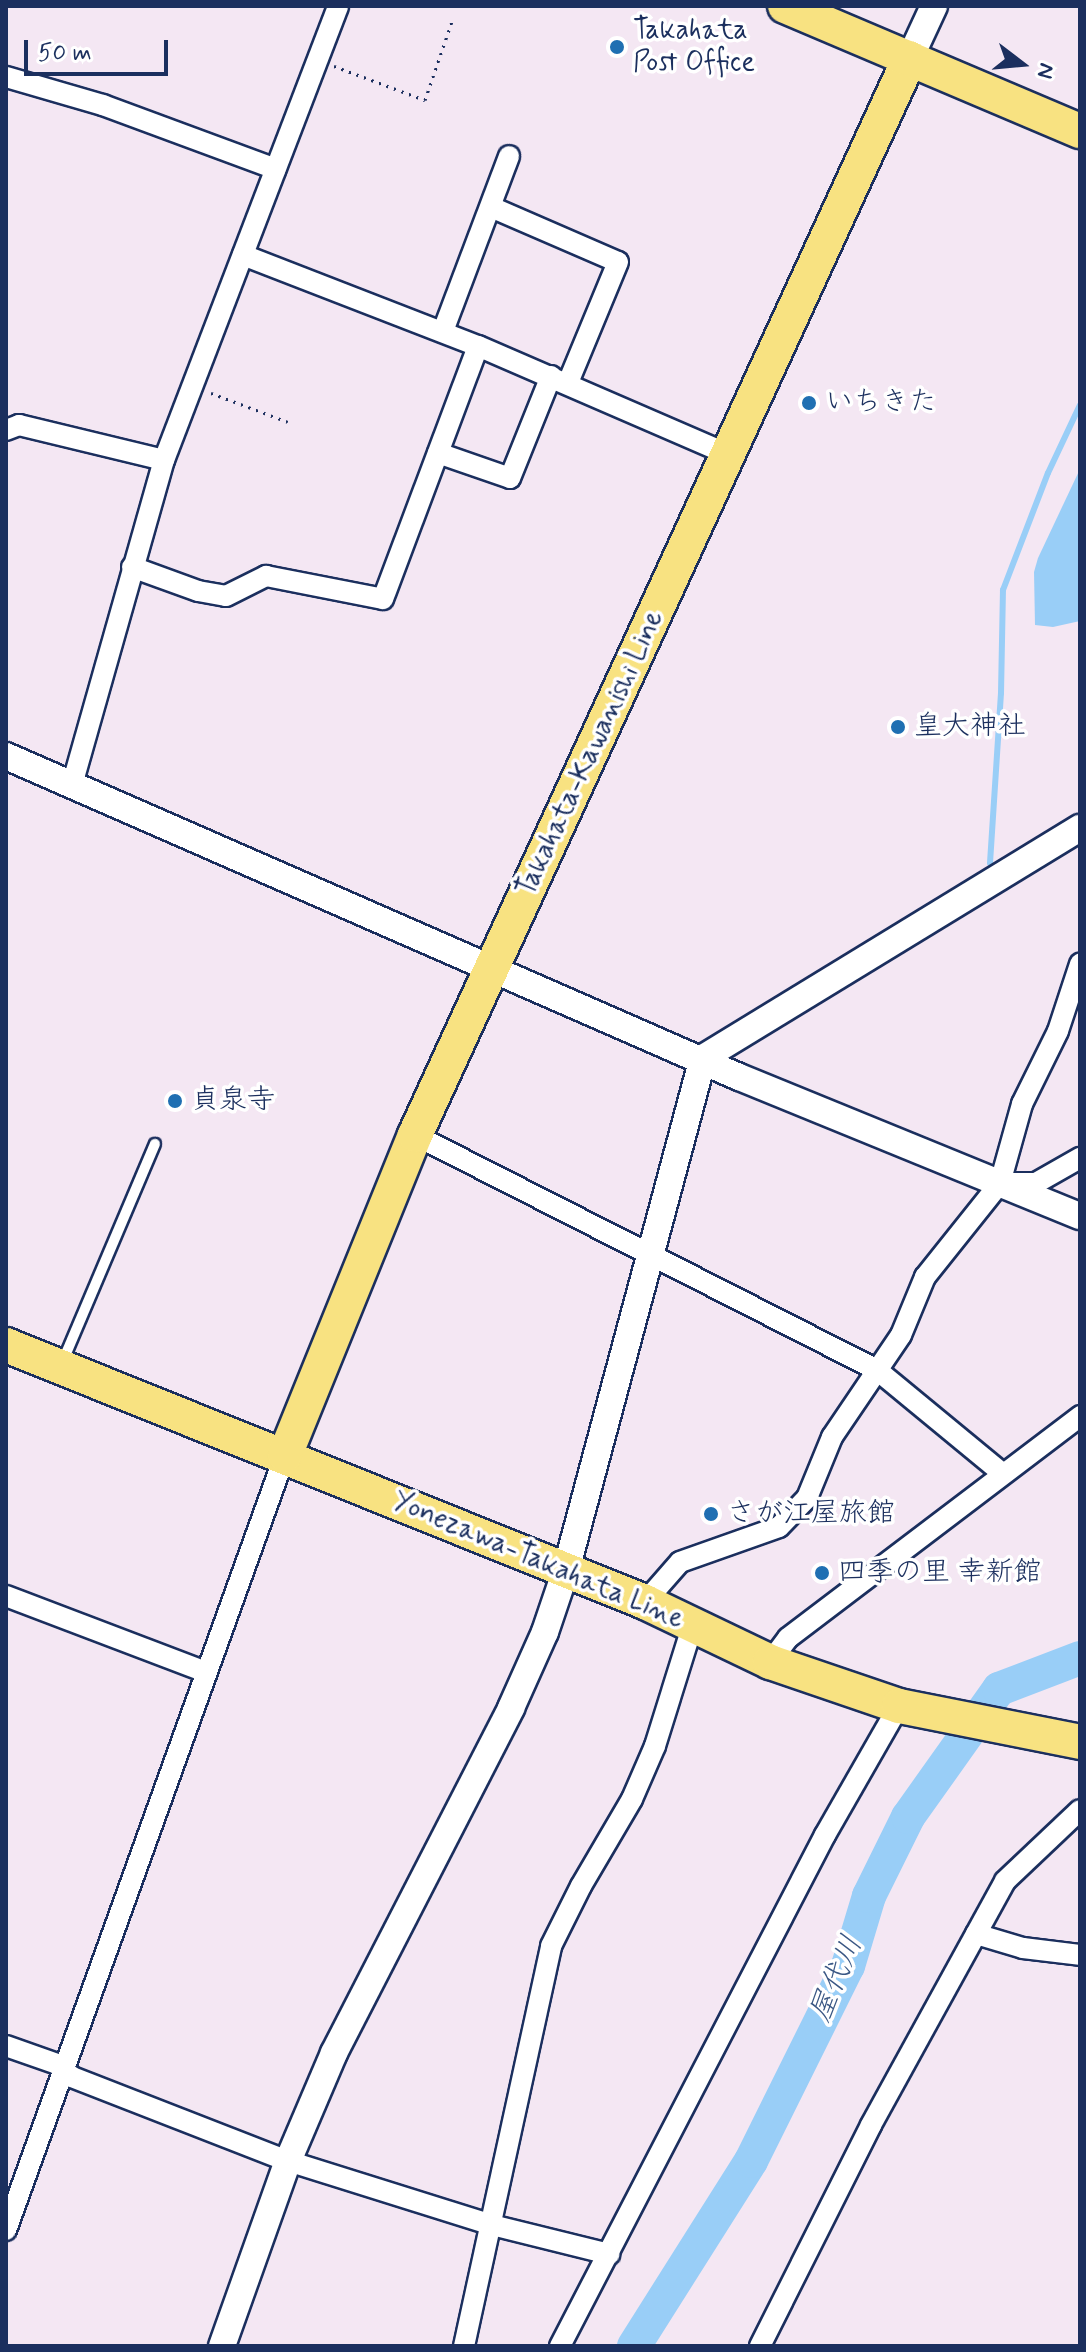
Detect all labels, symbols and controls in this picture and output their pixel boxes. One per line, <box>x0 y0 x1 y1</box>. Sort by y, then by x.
place label: Takahata Post Office <box>633 14 755 80</box>
scale bar <box>28 24 172 74</box>
north arrow <box>982 24 1062 104</box>
text: 50 m <box>38 38 92 69</box>
marker: Takahata Post Office <box>608 38 626 56</box>
text: N <box>1030 60 1061 82</box>
place label: いちきた <box>825 386 937 420</box>
marker: いちきた <box>800 394 818 412</box>
street label: Takahata-Kawanishi Line <box>510 606 672 902</box>
place label: 皇大神社 <box>914 710 1026 744</box>
marker: 皇大神社 <box>889 718 907 736</box>
place label: 貞泉寺 <box>191 1084 275 1118</box>
marker: 貞泉寺 <box>166 1092 184 1110</box>
street label: Yonezawa-Takahata Line <box>389 1485 687 1637</box>
place label: さが江屋旅館 <box>727 1497 895 1531</box>
marker: さが江屋旅館 <box>702 1505 720 1523</box>
place label: 四季の里 幸新館 <box>838 1556 1042 1590</box>
marker: 四季の里 幸新館 <box>813 1564 831 1582</box>
water label: 屋代川 <box>803 1931 871 2027</box>

